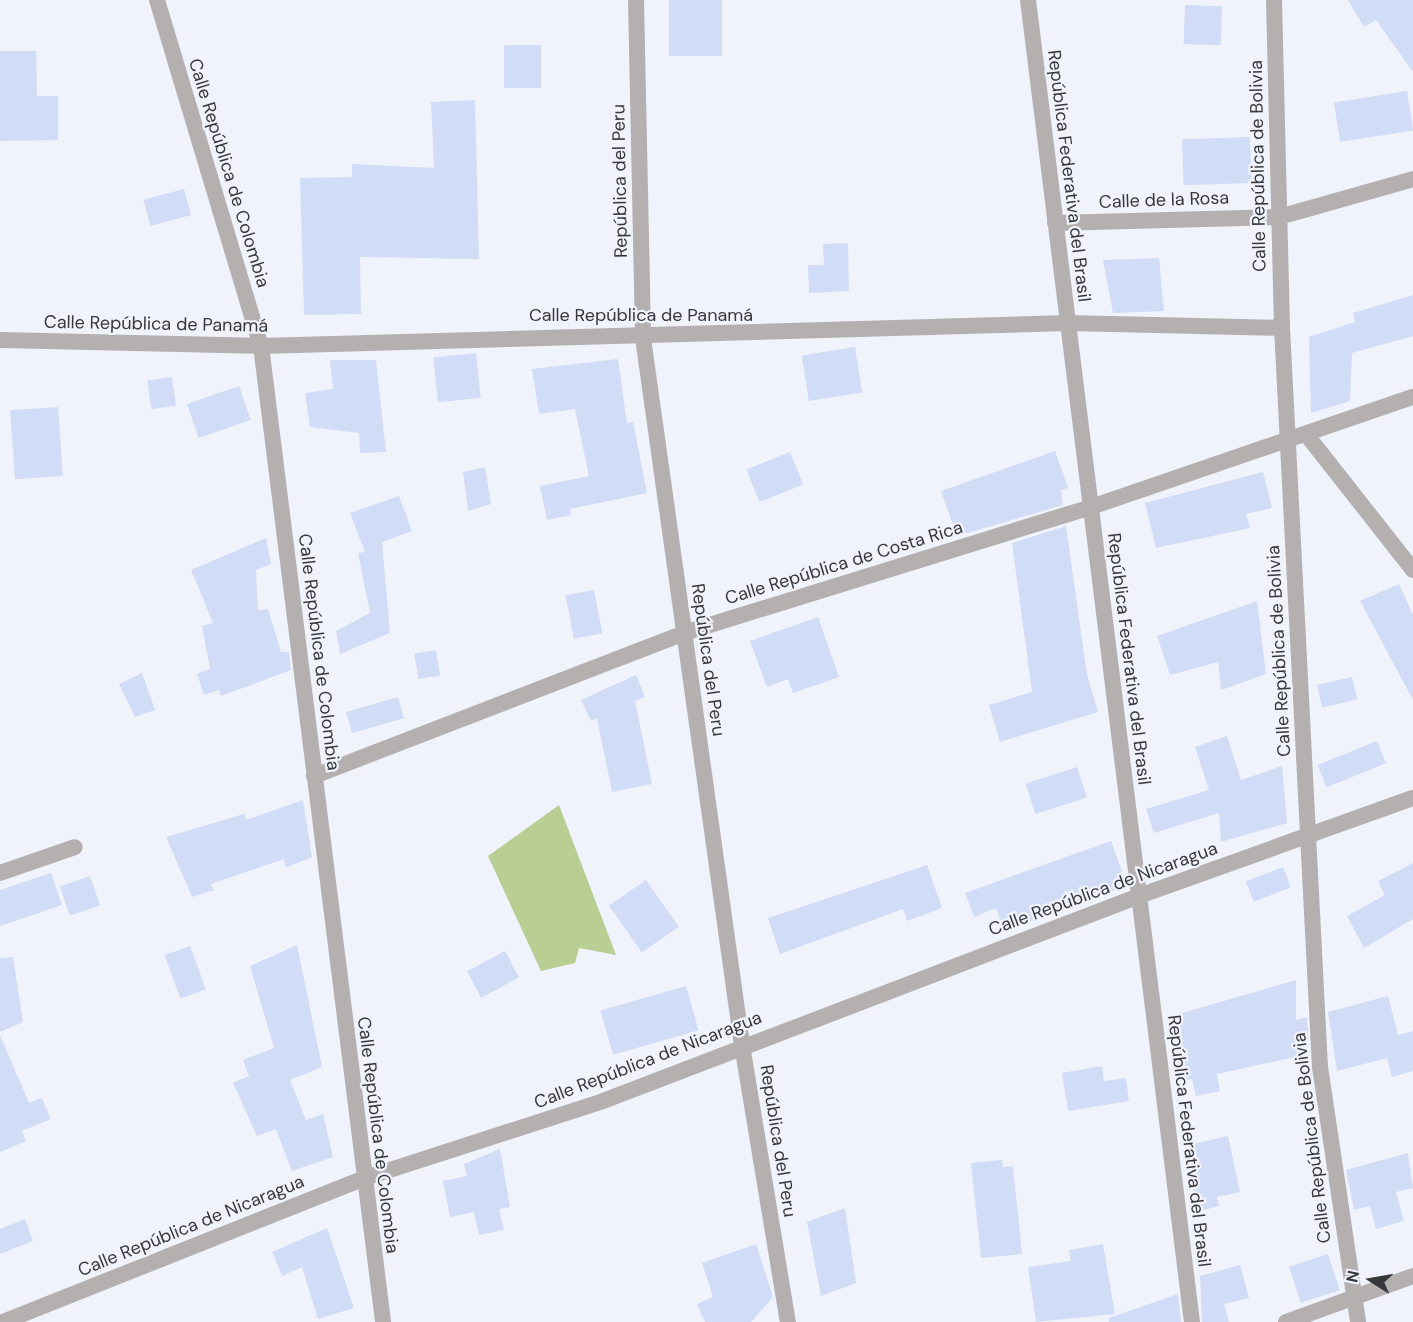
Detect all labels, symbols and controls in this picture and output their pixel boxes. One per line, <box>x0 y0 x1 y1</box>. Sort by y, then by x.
street label: República Federativa del Brasil <box>1043 49 1095 303</box>
street label: Calle República de Colombia <box>184 56 274 290</box>
street label: Calle República de Bolivia <box>1245 60 1271 272</box>
street label: República del Peru <box>608 104 632 258</box>
street label: Calle de la Rosa <box>1099 187 1229 213</box>
street label: Calle República de Panamá <box>529 304 753 326</box>
street label: Calle República de Panamá <box>44 311 268 337</box>
street label: Calle República de Costa Rica <box>723 517 965 609</box>
street label: Calle República de Colombia <box>294 532 344 772</box>
street label: República Federativa del Brasil <box>1103 532 1155 786</box>
street label: Calle República de Bolivia <box>1263 545 1295 757</box>
street label: República del Peru <box>687 582 729 738</box>
street label: Calle República de Nicaragua <box>986 837 1220 941</box>
street label: Calle República de Nicaragua <box>531 1007 765 1113</box>
street label: República Federativa del Brasil <box>1163 1014 1215 1268</box>
street label: Calle República de Colombia <box>353 1015 403 1255</box>
street label: Calle República de Bolivia <box>1288 1032 1336 1244</box>
street label: República del Peru <box>755 1063 801 1219</box>
street label: Calle República de Nicaragua <box>75 1171 307 1281</box>
north arrow <box>1341 1250 1401 1310</box>
text: N <box>1341 1269 1364 1284</box>

